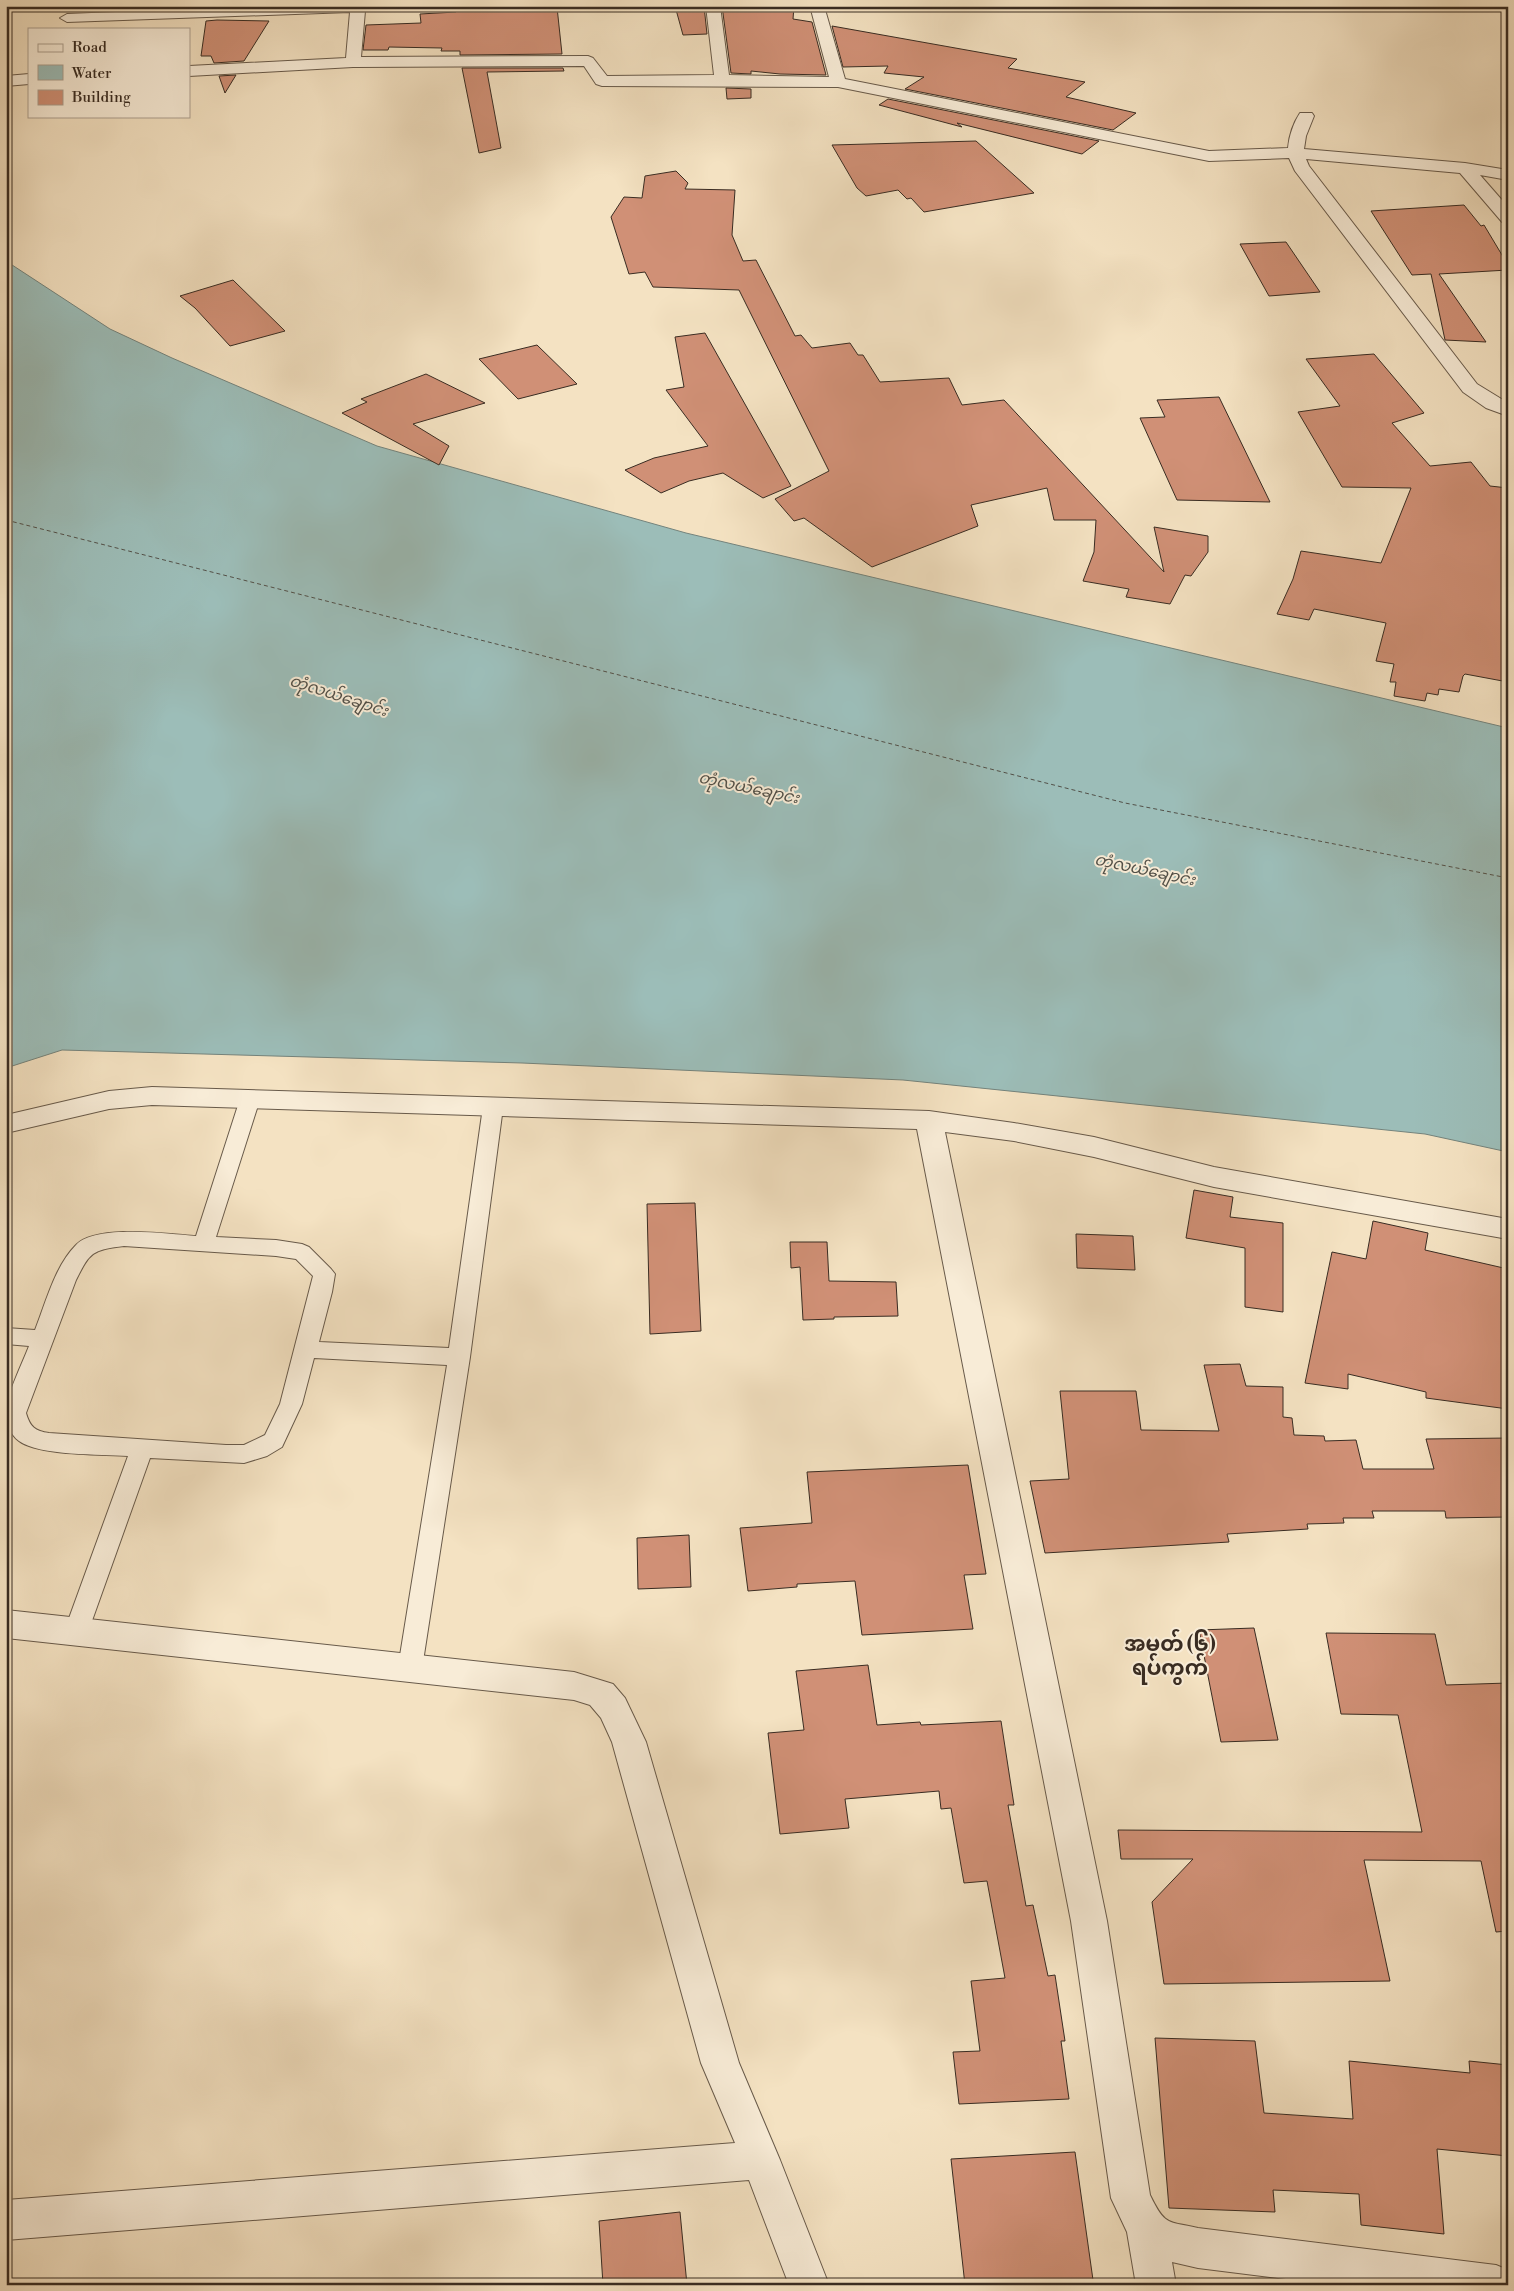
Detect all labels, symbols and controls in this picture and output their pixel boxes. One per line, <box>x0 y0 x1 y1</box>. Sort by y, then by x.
legend <box>28 28 190 118</box>
text: Road <box>72 38 107 57</box>
text: Water <box>71 64 112 83</box>
text: Building <box>71 88 131 107</box>
water label: တုံလယ်ချောင်း <box>286 669 392 725</box>
water label: တုံလယ်ချောင်း <box>696 766 803 812</box>
water label: တုံလယ်ချောင်း <box>1092 848 1199 894</box>
district label: အမှတ် (၆) ရပ်ကွက် <box>1124 1628 1216 1685</box>

